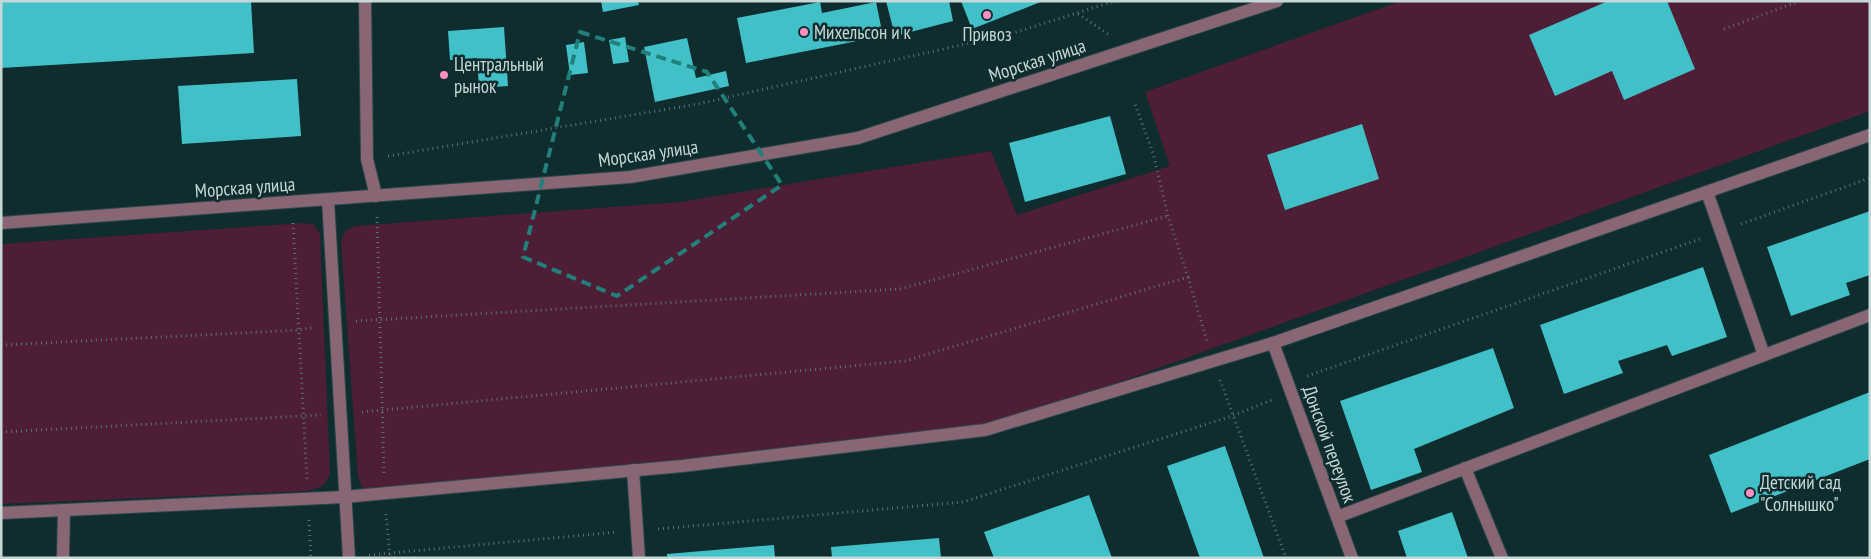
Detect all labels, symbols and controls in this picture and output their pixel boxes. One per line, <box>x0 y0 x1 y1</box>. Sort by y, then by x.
marker: Привоз <box>981 9 993 21</box>
place label: Михельсон и к <box>814 20 912 44</box>
place label: Привоз <box>962 22 1012 46</box>
marker: Михельсон и к <box>798 26 810 38</box>
street label: Морская улица <box>985 33 1089 87</box>
place label: Центральный рынок <box>454 52 544 98</box>
marker: Центральный рынок <box>438 69 450 81</box>
street label: Морская улица <box>597 134 699 172</box>
street label: Морская улица <box>194 172 296 202</box>
street label: Донской переулок <box>1298 382 1363 507</box>
place label: Детский сад "Солнышко" <box>1760 470 1842 516</box>
marker: Детский сад "Солнышко" <box>1744 487 1756 499</box>

